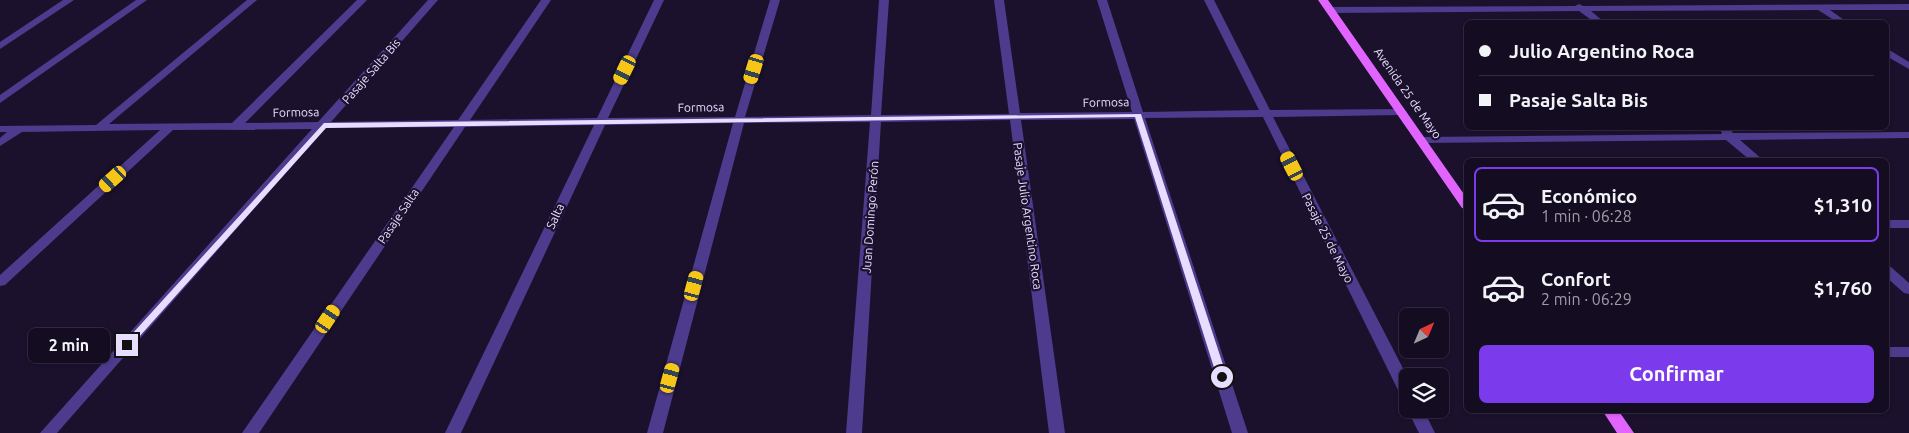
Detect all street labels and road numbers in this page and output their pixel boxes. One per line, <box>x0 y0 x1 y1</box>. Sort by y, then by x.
street label: Pasaje Salta Bis <box>339 36 403 106</box>
street label: Avenida 25 de Mayo <box>1372 45 1444 141</box>
street label: Formosa <box>1083 95 1129 109</box>
street label: Formosa <box>678 100 724 114</box>
street label: Formosa <box>273 105 319 119</box>
street label: Pasaje Julio Argentino Roca <box>1011 141 1045 291</box>
street label: Juan Domingo Perón <box>860 160 880 274</box>
street label: Pasaje Salta <box>375 186 421 246</box>
street label: Pasaje 25 de Mayo <box>1300 191 1356 285</box>
street label: Salta <box>544 201 566 231</box>

